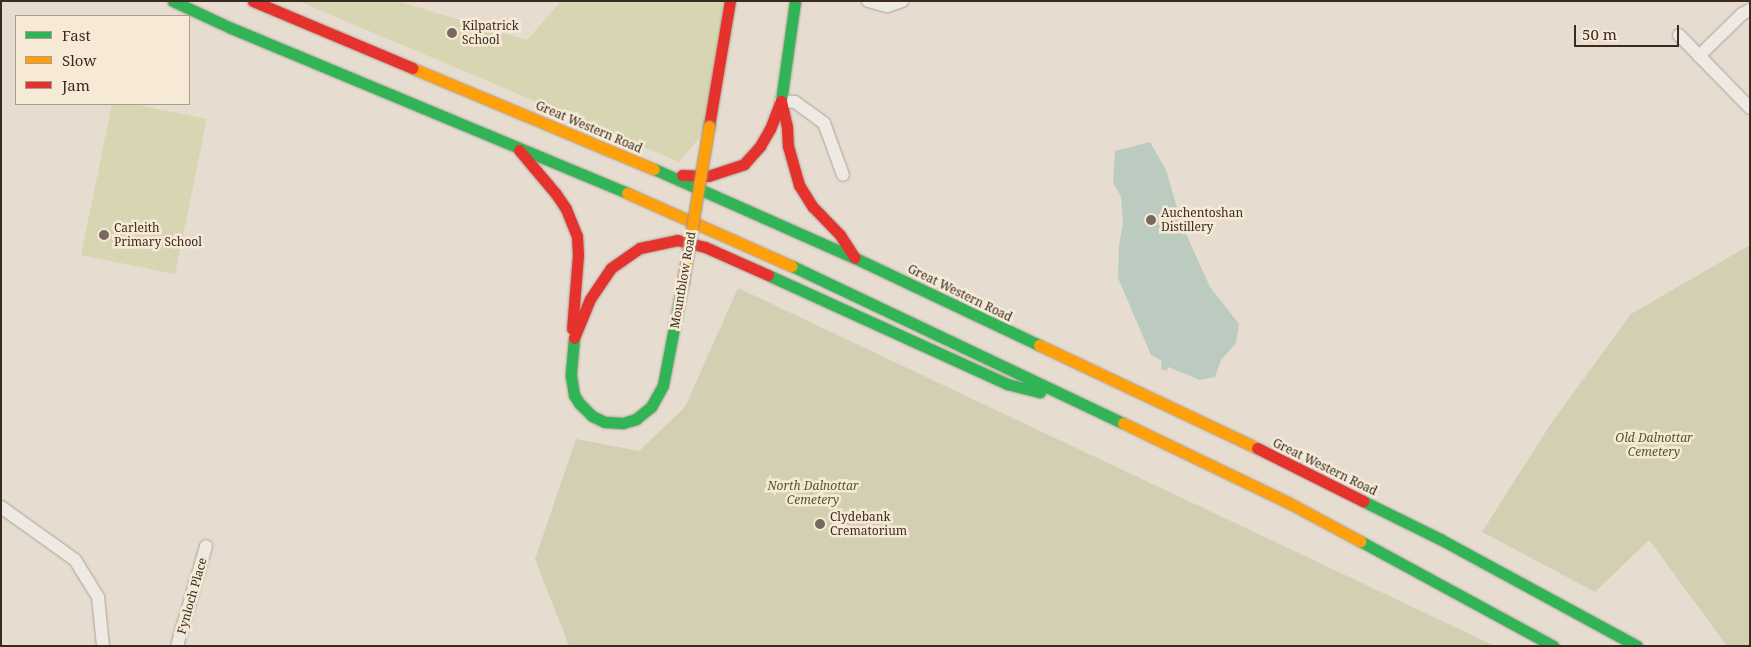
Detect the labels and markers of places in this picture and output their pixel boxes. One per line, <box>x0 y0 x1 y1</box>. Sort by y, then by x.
place label: Kilpatrick School <box>462 19 519 47</box>
marker: Kilpatrick School <box>446 27 458 39</box>
place label: Auchentoshan Distillery <box>1161 206 1243 234</box>
marker: Auchentoshan Distillery <box>1145 214 1157 226</box>
place label: Carleith Primary School <box>114 221 202 249</box>
marker: Carleith Primary School <box>98 229 110 241</box>
place label: Clydebank Crematorium <box>830 510 907 538</box>
marker: Clydebank Crematorium <box>814 518 826 530</box>

